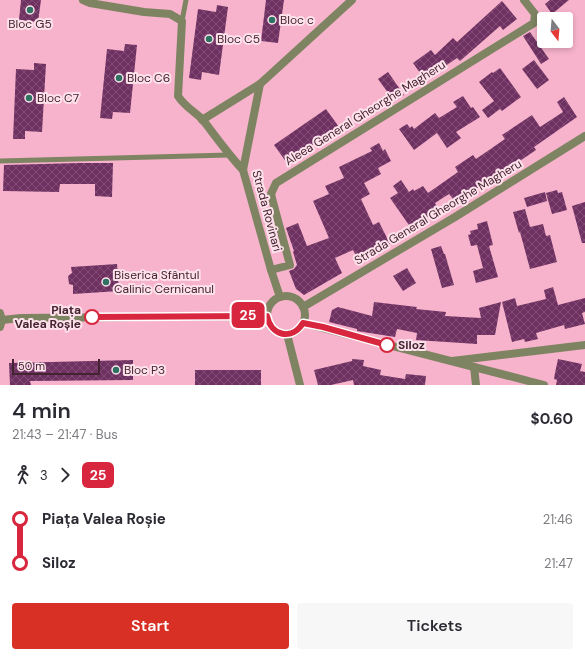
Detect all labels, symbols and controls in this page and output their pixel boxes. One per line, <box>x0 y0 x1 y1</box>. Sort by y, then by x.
marker: Bloc G5 <box>25 5 35 15</box>
place label: Bloc c <box>280 12 314 28</box>
north arrow <box>537 12 573 48</box>
map controls <box>537 12 573 48</box>
marker: Bloc c <box>267 15 277 25</box>
place label: Bloc G5 <box>8 16 52 32</box>
place label: Bloc C5 <box>217 31 260 47</box>
marker: Bloc C5 <box>204 34 214 44</box>
street label: Aleea General Gheorghe Magheru <box>282 57 448 169</box>
place label: Bloc C6 <box>127 70 170 86</box>
marker: Bloc C6 <box>114 73 124 83</box>
place label: Bloc C7 <box>37 90 79 106</box>
marker: Bloc C7 <box>24 93 34 103</box>
street label: Strada General Gheorghe Magheru <box>351 156 525 268</box>
street label: Strada Rovinari <box>248 169 286 253</box>
place label: Biserica Sfântul Calinic Cernicanul <box>114 267 214 297</box>
marker: Biserica Sfântul Calinic Cernicanul <box>101 277 111 287</box>
place label: Piața Valea Roșie <box>15 302 81 332</box>
line badge: 25 <box>230 302 266 328</box>
text: 25 <box>240 306 256 324</box>
marker: Piața Valea Roșie <box>84 309 100 325</box>
marker: Siloz <box>379 337 395 353</box>
place label: Siloz <box>398 337 425 353</box>
scale bar <box>12 357 100 376</box>
text: 50 m <box>18 359 45 373</box>
place label: Bloc P3 <box>124 362 165 378</box>
marker: Bloc P3 <box>111 365 121 375</box>
text: 4 min <box>12 396 71 425</box>
text: $0.60 <box>531 409 573 429</box>
text: 21:43 – 21:47 · Bus <box>12 426 118 443</box>
icon: walk <box>12 464 34 486</box>
icon: forward <box>54 464 76 486</box>
text: 25 <box>90 466 106 484</box>
text: 3 <box>40 467 48 484</box>
text: Piața Valea Roșie <box>42 509 166 529</box>
text: 21:46 <box>543 511 573 528</box>
text: Siloz <box>42 553 76 573</box>
text: 21:47 <box>544 555 573 572</box>
button: Start <box>12 603 289 649</box>
button: Tickets <box>297 603 573 649</box>

